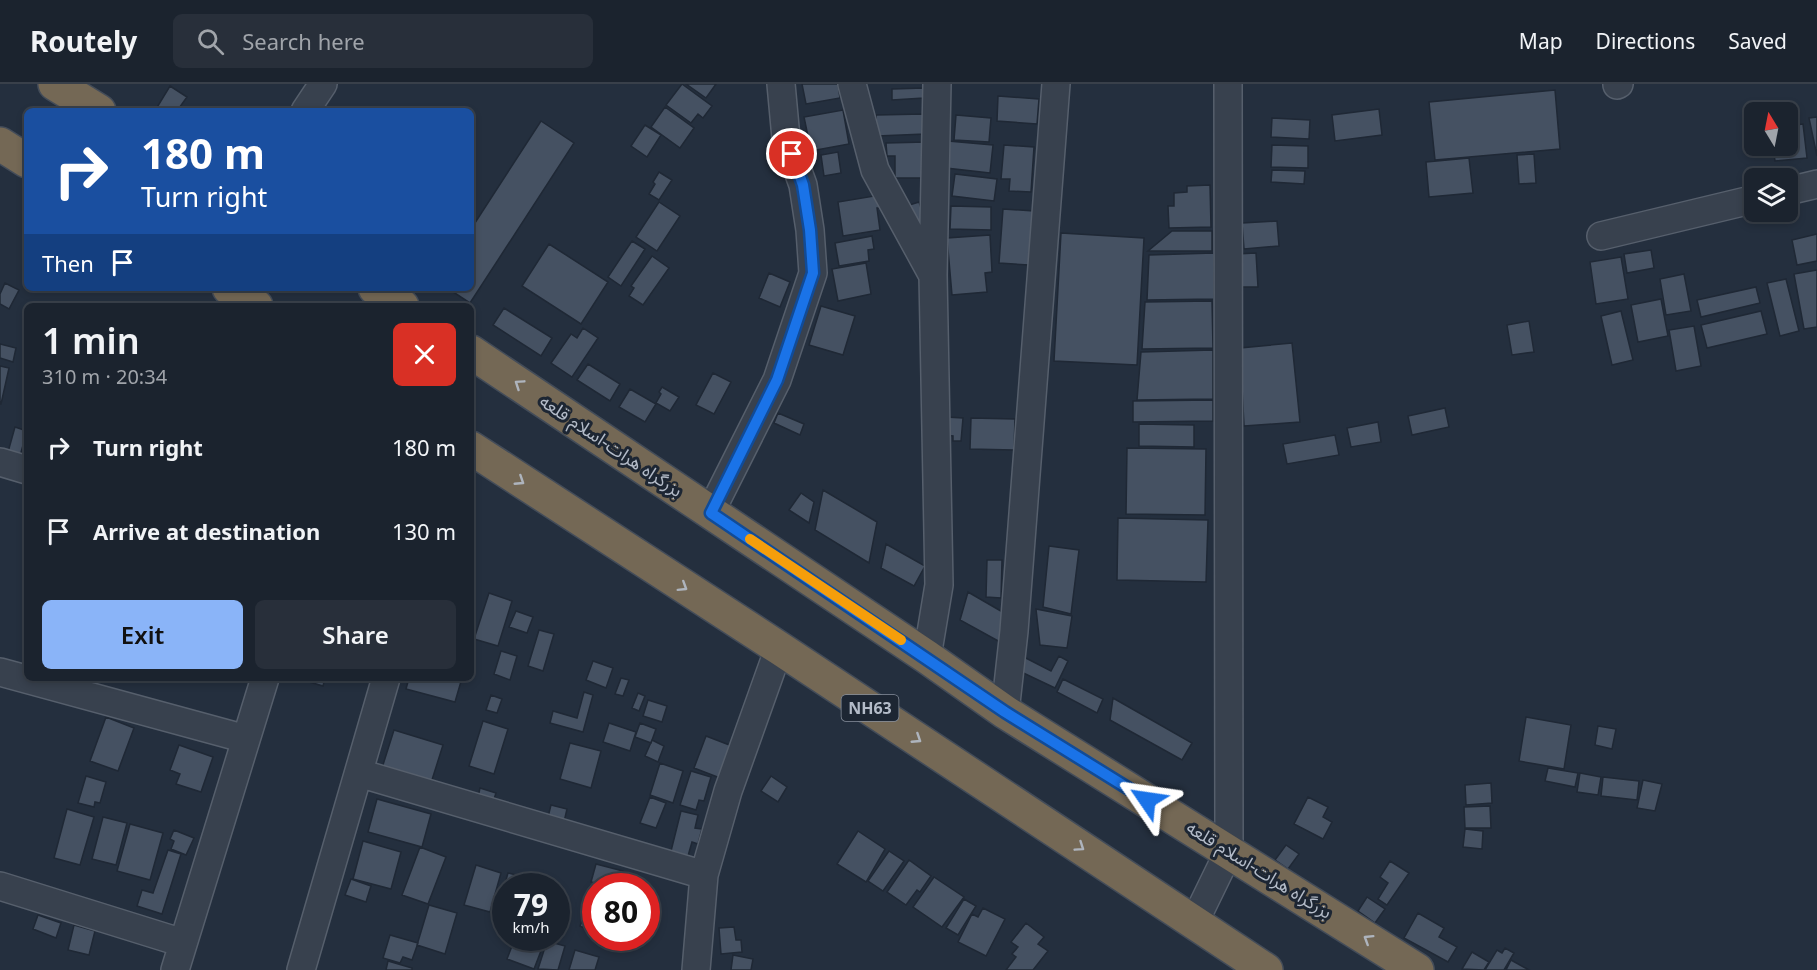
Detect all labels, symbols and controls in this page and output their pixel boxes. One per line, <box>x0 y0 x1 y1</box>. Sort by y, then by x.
search box <box>173 14 593 68</box>
text: Routely <box>30 22 137 60</box>
icon: search <box>194 25 227 58</box>
text: Search here <box>242 26 365 56</box>
text: Map <box>1519 27 1563 55</box>
text: Directions <box>1596 27 1695 55</box>
text: Saved <box>1728 27 1787 55</box>
north arrow <box>1744 102 1798 156</box>
map controls <box>1744 102 1798 222</box>
text: 180 m <box>141 124 265 181</box>
pin <box>766 128 817 179</box>
icon: right <box>42 132 120 210</box>
icon: arrive <box>775 137 808 170</box>
button: layers <box>1744 168 1798 222</box>
text: Turn right <box>141 178 267 215</box>
icon: arrive <box>106 246 139 279</box>
text: Then <box>42 248 94 278</box>
text: 1 min <box>42 316 140 365</box>
button: close <box>393 323 456 386</box>
text: 310 m · 20:34 <box>42 363 167 390</box>
one-way arrow <box>515 380 526 391</box>
street label: بزرگراه هرات-اسلام قلعه <box>534 388 688 504</box>
icon: right <box>42 431 75 464</box>
text: Turn right <box>93 432 203 462</box>
text: 180 m <box>392 432 456 462</box>
one-way arrow <box>513 474 524 485</box>
icon: arrive <box>42 515 75 548</box>
text: Arrive at destination <box>93 516 320 546</box>
text: 130 m <box>392 516 456 546</box>
one-way arrow <box>677 580 687 592</box>
button: Exit <box>42 600 243 669</box>
button: Share <box>255 600 456 669</box>
road number: NH63 <box>842 695 898 721</box>
one-way arrow <box>910 732 921 743</box>
position arrow <box>1115 768 1179 832</box>
street label: بزرگراه هرات-اسلام قلعه <box>1181 815 1337 926</box>
one-way arrow <box>1073 840 1084 851</box>
speed limit sign: 80 <box>582 873 660 951</box>
text: 79 <box>514 884 548 925</box>
text: km/h <box>513 917 549 937</box>
one-way arrow <box>1364 934 1374 946</box>

